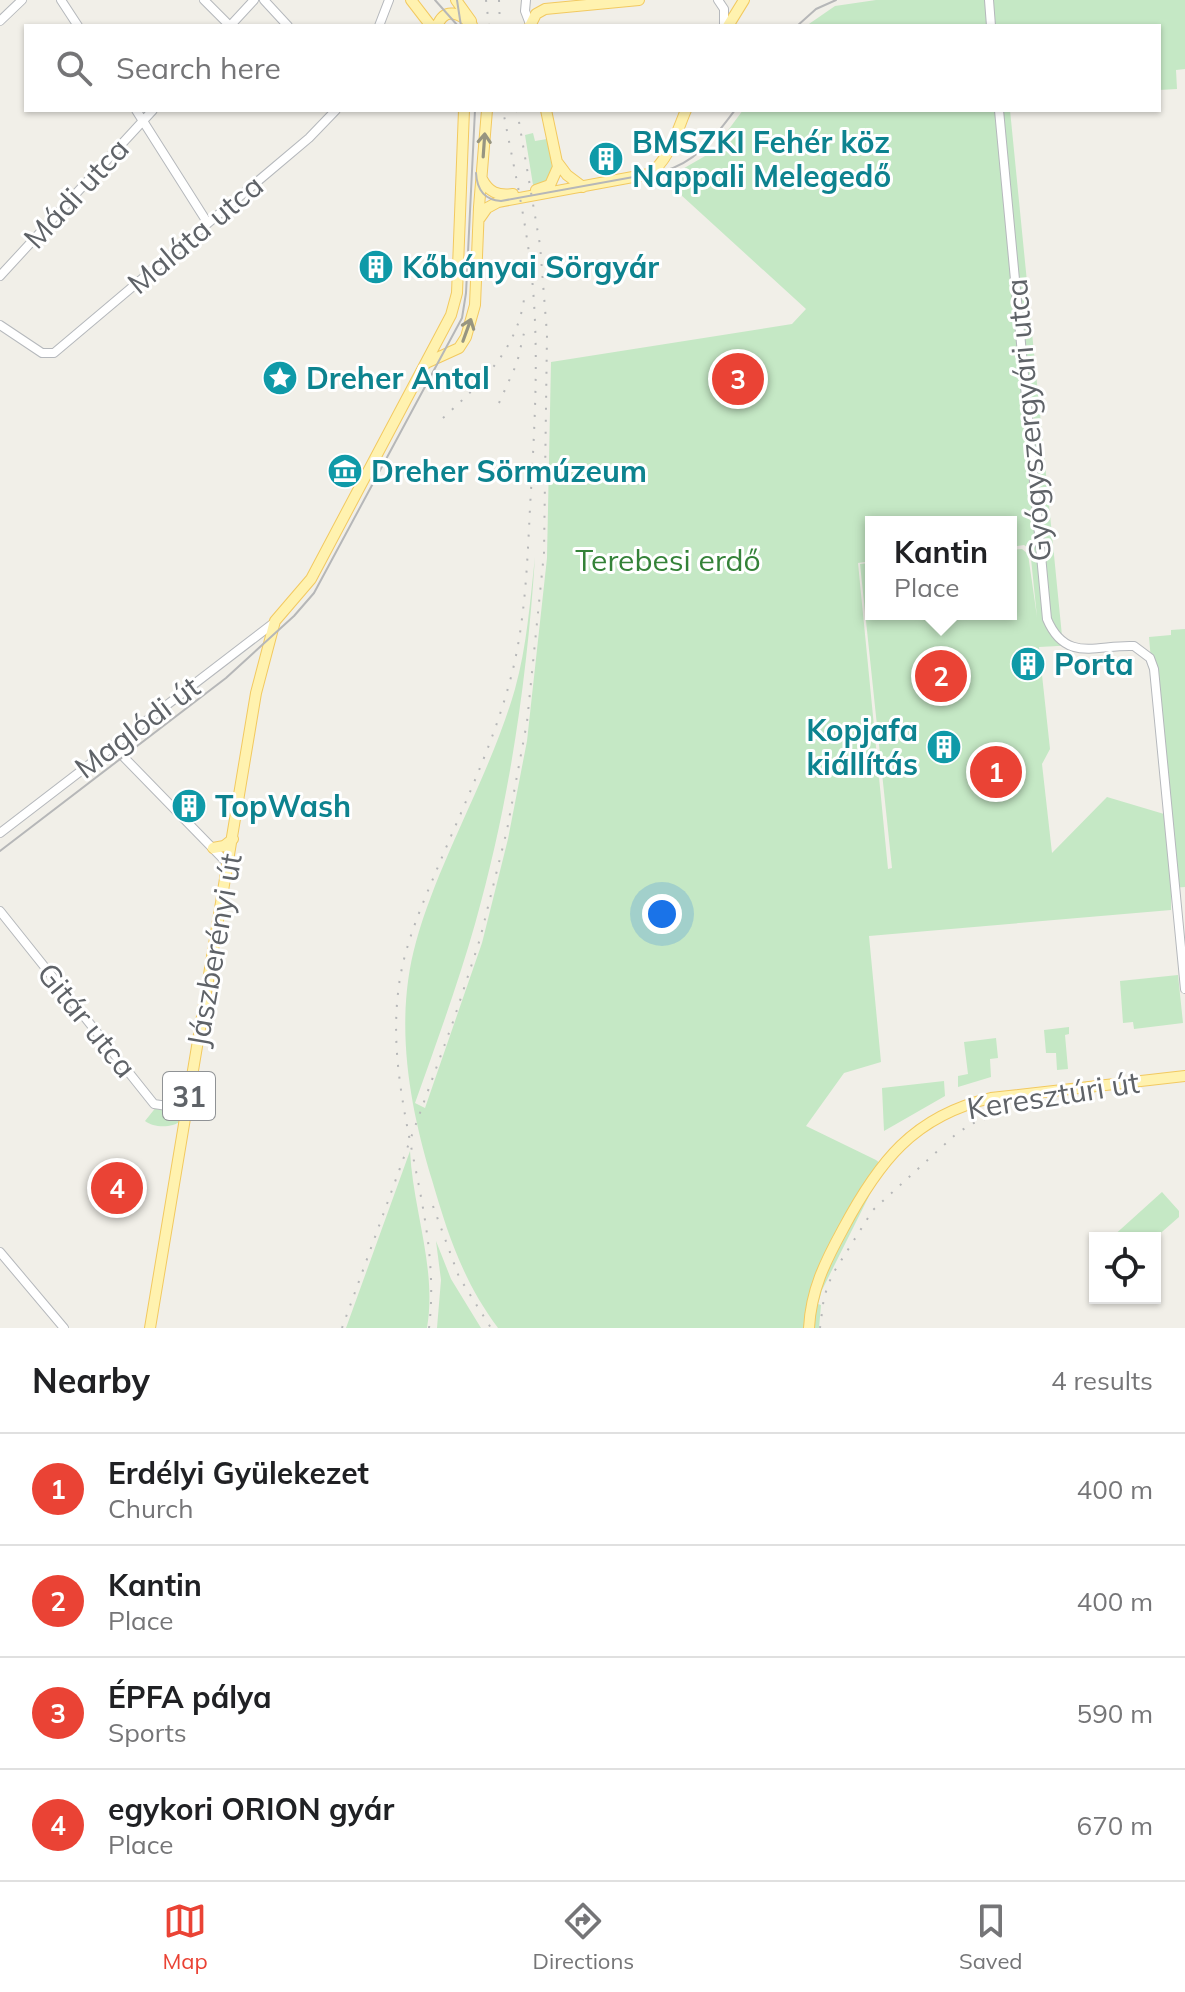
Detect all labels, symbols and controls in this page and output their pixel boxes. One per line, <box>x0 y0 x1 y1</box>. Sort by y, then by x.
search box <box>24 24 1161 112</box>
icon: search <box>52 46 96 90</box>
text: Search here <box>116 49 281 87</box>
place label: BMSZKI Fehér köz Nappali Melegedő <box>632 123 891 195</box>
street label: Mádi utca <box>15 130 137 256</box>
one-way arrow <box>477 132 492 158</box>
building icon: BMSZKI Fehér köz Nappali Melegedő <box>587 140 625 178</box>
street label: Maláta utca <box>119 166 271 302</box>
building icon: Kőbányai Sörgyár <box>357 248 395 286</box>
place label: Kőbányai Sörgyár <box>402 248 659 286</box>
street label: Gyógyszergyári utca <box>997 277 1059 563</box>
one-way arrow <box>461 317 476 342</box>
pin: 3 <box>712 349 764 409</box>
place icon: Dreher Antal <box>261 359 299 397</box>
place label: Dreher Antal <box>306 359 490 397</box>
museum icon: Dreher Sörmúzeum <box>326 452 364 490</box>
place label: Dreher Sörmúzeum <box>371 452 647 490</box>
popup <box>865 516 1017 620</box>
text: Kantin <box>894 533 988 571</box>
park label: Terebesi erdő <box>575 541 761 579</box>
text: Place <box>894 571 959 604</box>
building icon: Porta <box>1009 645 1047 683</box>
place label: Porta <box>1054 645 1134 683</box>
pin: 2 <box>915 646 967 706</box>
street label: Maglódi út <box>67 668 207 786</box>
place label: Kopjafa kiállítás <box>806 711 918 783</box>
building icon: Kopjafa kiállítás <box>925 728 963 766</box>
pin: 1 <box>970 742 1022 802</box>
building icon: TopWash <box>170 787 208 825</box>
place label: TopWash <box>215 787 351 825</box>
street label: Jászberényi út <box>178 850 250 1050</box>
your location <box>642 894 682 934</box>
street label: Gitár utca <box>29 955 145 1085</box>
street label: Keresztúri út <box>964 1063 1142 1127</box>
road number: 31 <box>163 1072 215 1120</box>
pin: 4 <box>91 1158 143 1218</box>
map controls <box>1089 1232 1161 1304</box>
button: locate <box>1089 1232 1161 1304</box>
text: Nearby <box>32 1359 150 1402</box>
text: 4 results <box>1051 1364 1153 1397</box>
text: Erdélyi Gyülekezet <box>108 1454 369 1492</box>
text: 1 <box>50 1473 66 1506</box>
text: 400 m <box>1077 1473 1153 1506</box>
text: Church <box>108 1492 193 1525</box>
text: Kantin <box>108 1566 202 1604</box>
text: 2 <box>50 1585 66 1618</box>
text: 400 m <box>1077 1585 1153 1618</box>
text: Place <box>108 1604 173 1637</box>
text: ÉPFA pálya <box>108 1678 272 1716</box>
text: 3 <box>50 1697 66 1730</box>
text: 590 m <box>1077 1697 1153 1730</box>
text: Sports <box>108 1716 187 1749</box>
text: egykori ORION gyár <box>108 1790 394 1828</box>
text: 4 <box>50 1809 66 1842</box>
text: 670 m <box>1077 1809 1153 1842</box>
text: Place <box>108 1828 173 1861</box>
tab: Map <box>162 1899 208 1975</box>
tab: Directions <box>533 1899 634 1975</box>
tab: Saved <box>959 1899 1023 1975</box>

